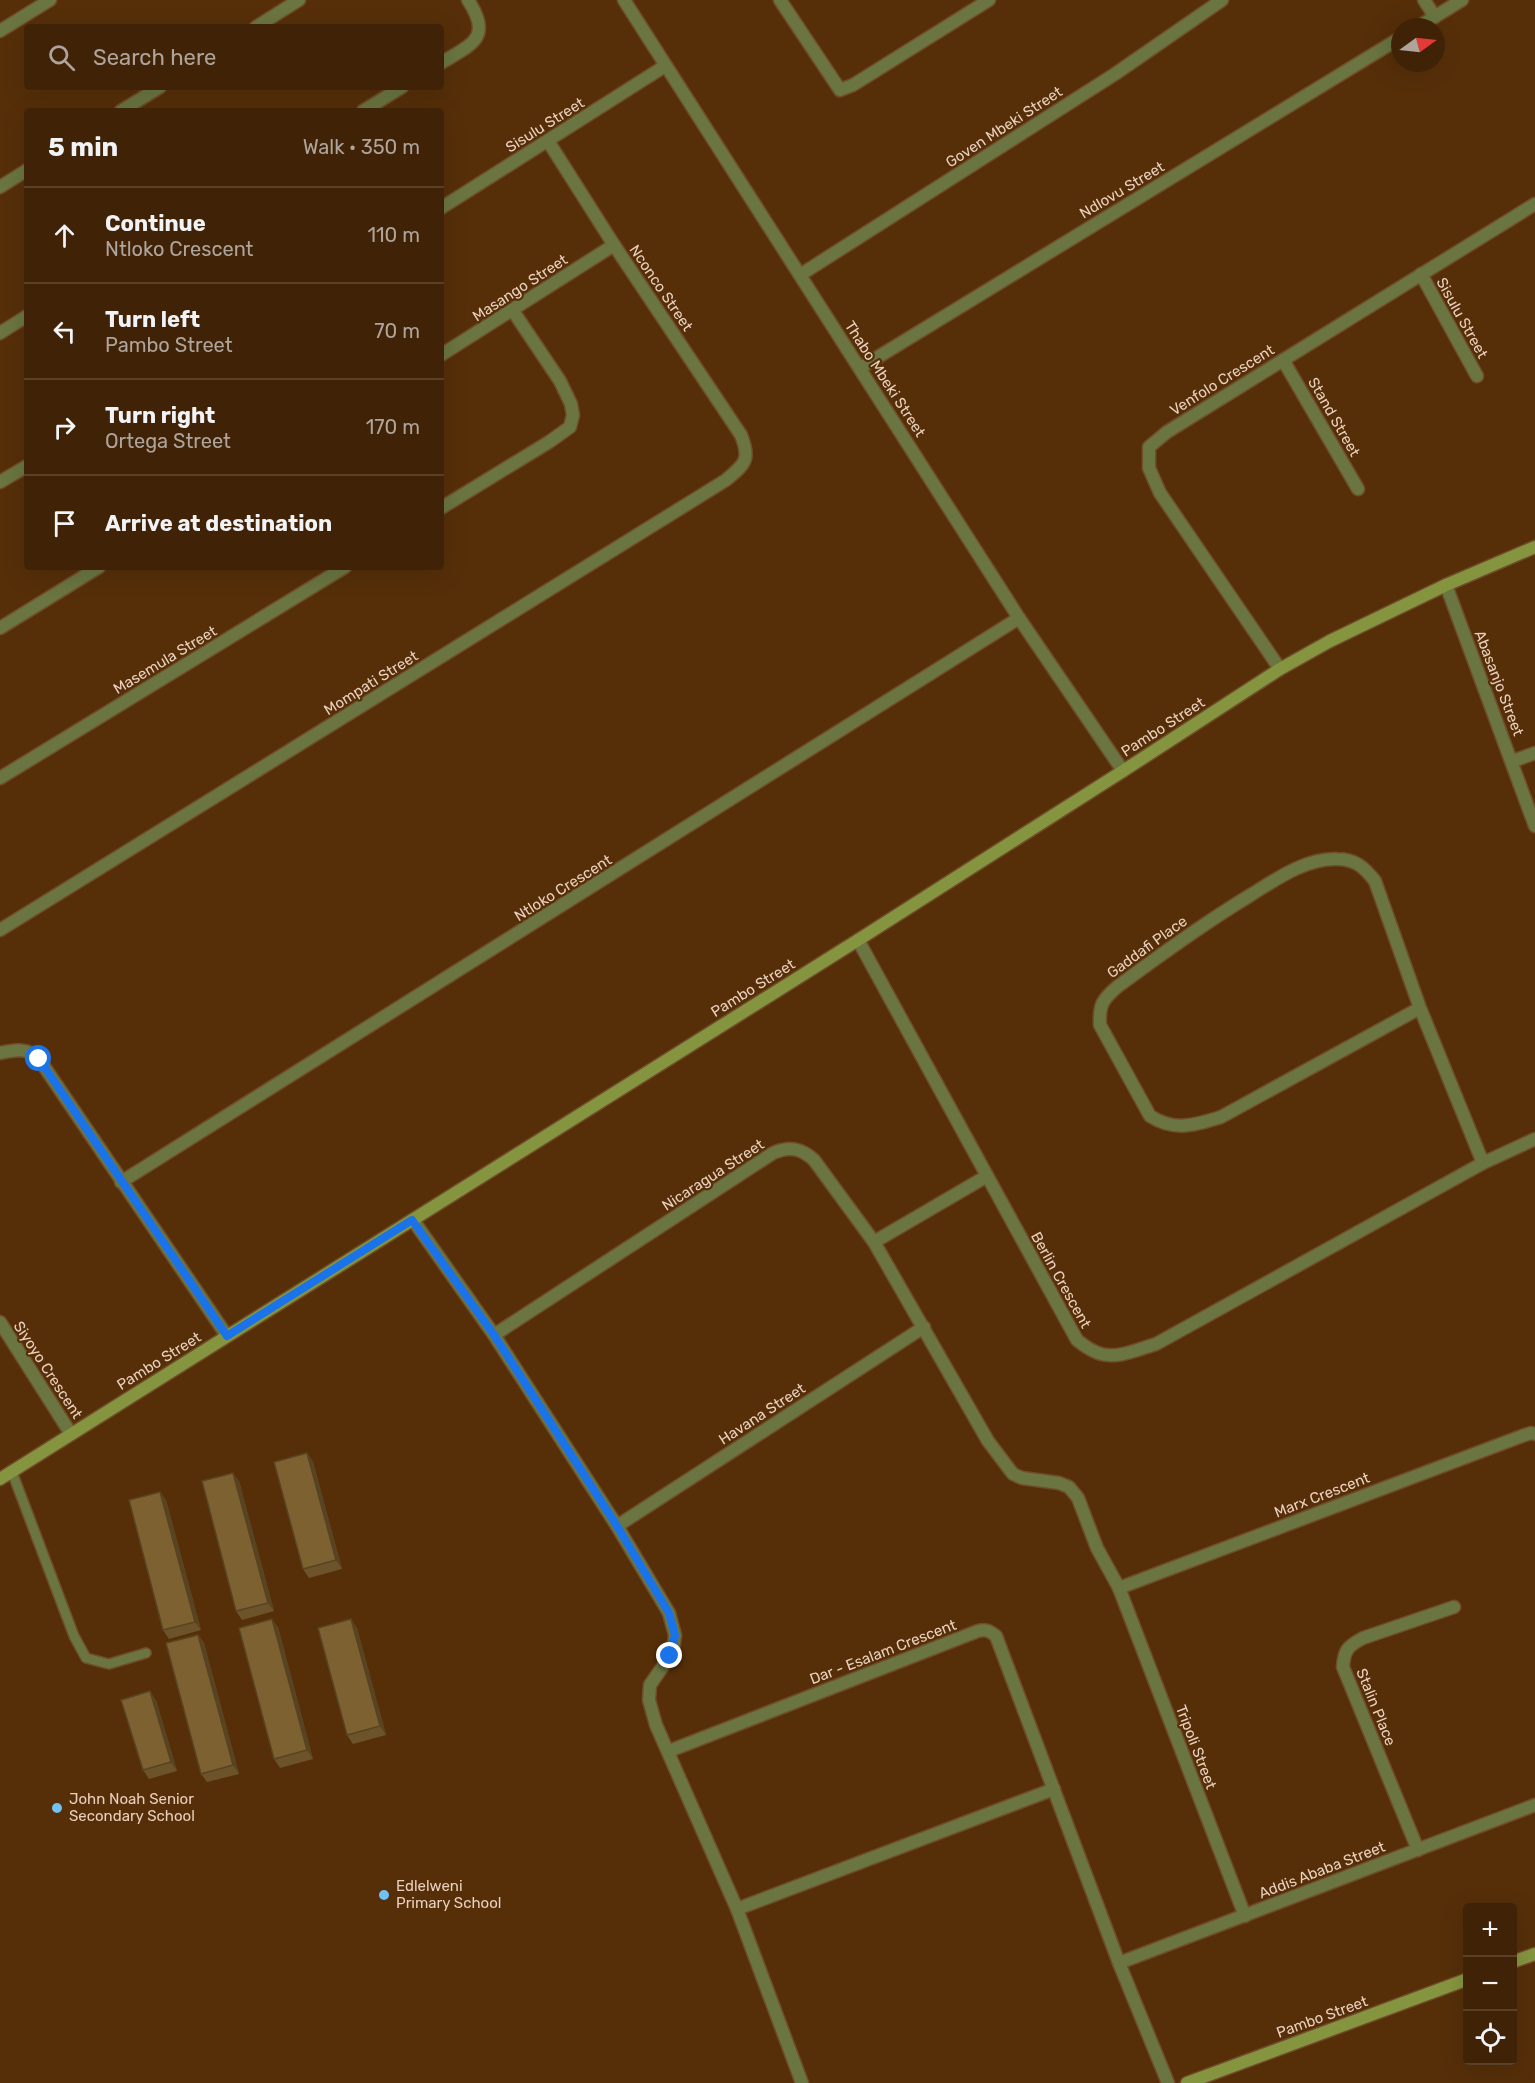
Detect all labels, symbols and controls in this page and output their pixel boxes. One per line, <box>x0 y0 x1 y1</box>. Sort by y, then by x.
north arrow <box>1391 18 1445 72</box>
search box <box>24 24 444 90</box>
icon: search <box>45 41 78 74</box>
text: Search here <box>93 44 216 71</box>
street label: Goven Mbeki Street <box>942 83 1066 171</box>
street label: Sisulu Street <box>502 94 588 156</box>
text: 5 min <box>48 132 118 163</box>
text: Walk · 350 m <box>303 135 420 159</box>
street label: Ndlovu Street <box>1076 158 1168 222</box>
text: Continue <box>105 210 206 237</box>
icon: ahead <box>48 219 81 252</box>
text: 110 m <box>368 223 420 247</box>
text: Ntloko Crescent <box>105 237 253 261</box>
street label: Nconco Street <box>625 241 697 335</box>
street label: Masango Street <box>469 250 571 325</box>
street label: Sisulu Street <box>1432 275 1492 362</box>
text: Turn left <box>105 306 200 333</box>
icon: left <box>48 315 81 348</box>
street label: Thabo Mbeki Street <box>841 318 929 440</box>
text: 70 m <box>374 319 420 343</box>
text: Pambo Street <box>105 333 233 357</box>
street label: Venfolo Crescent <box>1166 341 1278 419</box>
street label: Stand Street <box>1304 374 1364 460</box>
text: Turn right <box>105 402 215 429</box>
icon: right <box>48 411 81 444</box>
text: 170 m <box>366 415 420 439</box>
text: Ortega Street <box>105 429 231 453</box>
icon: arrive <box>48 507 81 540</box>
text: Arrive at destination <box>105 510 332 537</box>
street label: Masemula Street <box>110 622 220 698</box>
street label: Abasanjo Street <box>1471 628 1527 739</box>
street label: Mompati Street <box>321 647 421 719</box>
street label: Pambo Street <box>1118 693 1208 761</box>
street label: Ntloko Crescent <box>511 851 615 925</box>
street label: Gaddafi Place <box>1103 912 1191 982</box>
street label: Pambo Street <box>708 955 798 1021</box>
route start <box>25 1045 51 1071</box>
street label: Nicaragua Street <box>659 1135 767 1215</box>
street label: Berlin Crescent <box>1027 1229 1095 1331</box>
street label: Siyoyo Crescent <box>10 1318 86 1422</box>
street label: Pambo Street <box>114 1328 204 1394</box>
street label: Havana Street <box>715 1379 809 1449</box>
street label: Marx Crescent <box>1272 1468 1372 1521</box>
street label: Dar - Esalam Crescent <box>807 1616 959 1688</box>
route end <box>656 1642 682 1668</box>
street label: Stalin Place <box>1352 1666 1400 1748</box>
street label: Tripoli Street <box>1172 1702 1220 1792</box>
place label: John Noah Senior Secondary School <box>69 1790 195 1825</box>
marker: John Noah Senior Secondary School <box>50 1801 64 1815</box>
street label: Addis Ababa Street <box>1256 1838 1388 1902</box>
place label: Edlelweni Primary School <box>396 1877 501 1912</box>
marker: Edlelweni Primary School <box>377 1888 391 1902</box>
map controls <box>1463 1903 1517 2065</box>
button: + <box>1463 1903 1517 1957</box>
button: − <box>1463 1957 1517 2011</box>
street label: Pambo Street <box>1274 1992 1370 2042</box>
button: locate <box>1463 2011 1517 2065</box>

